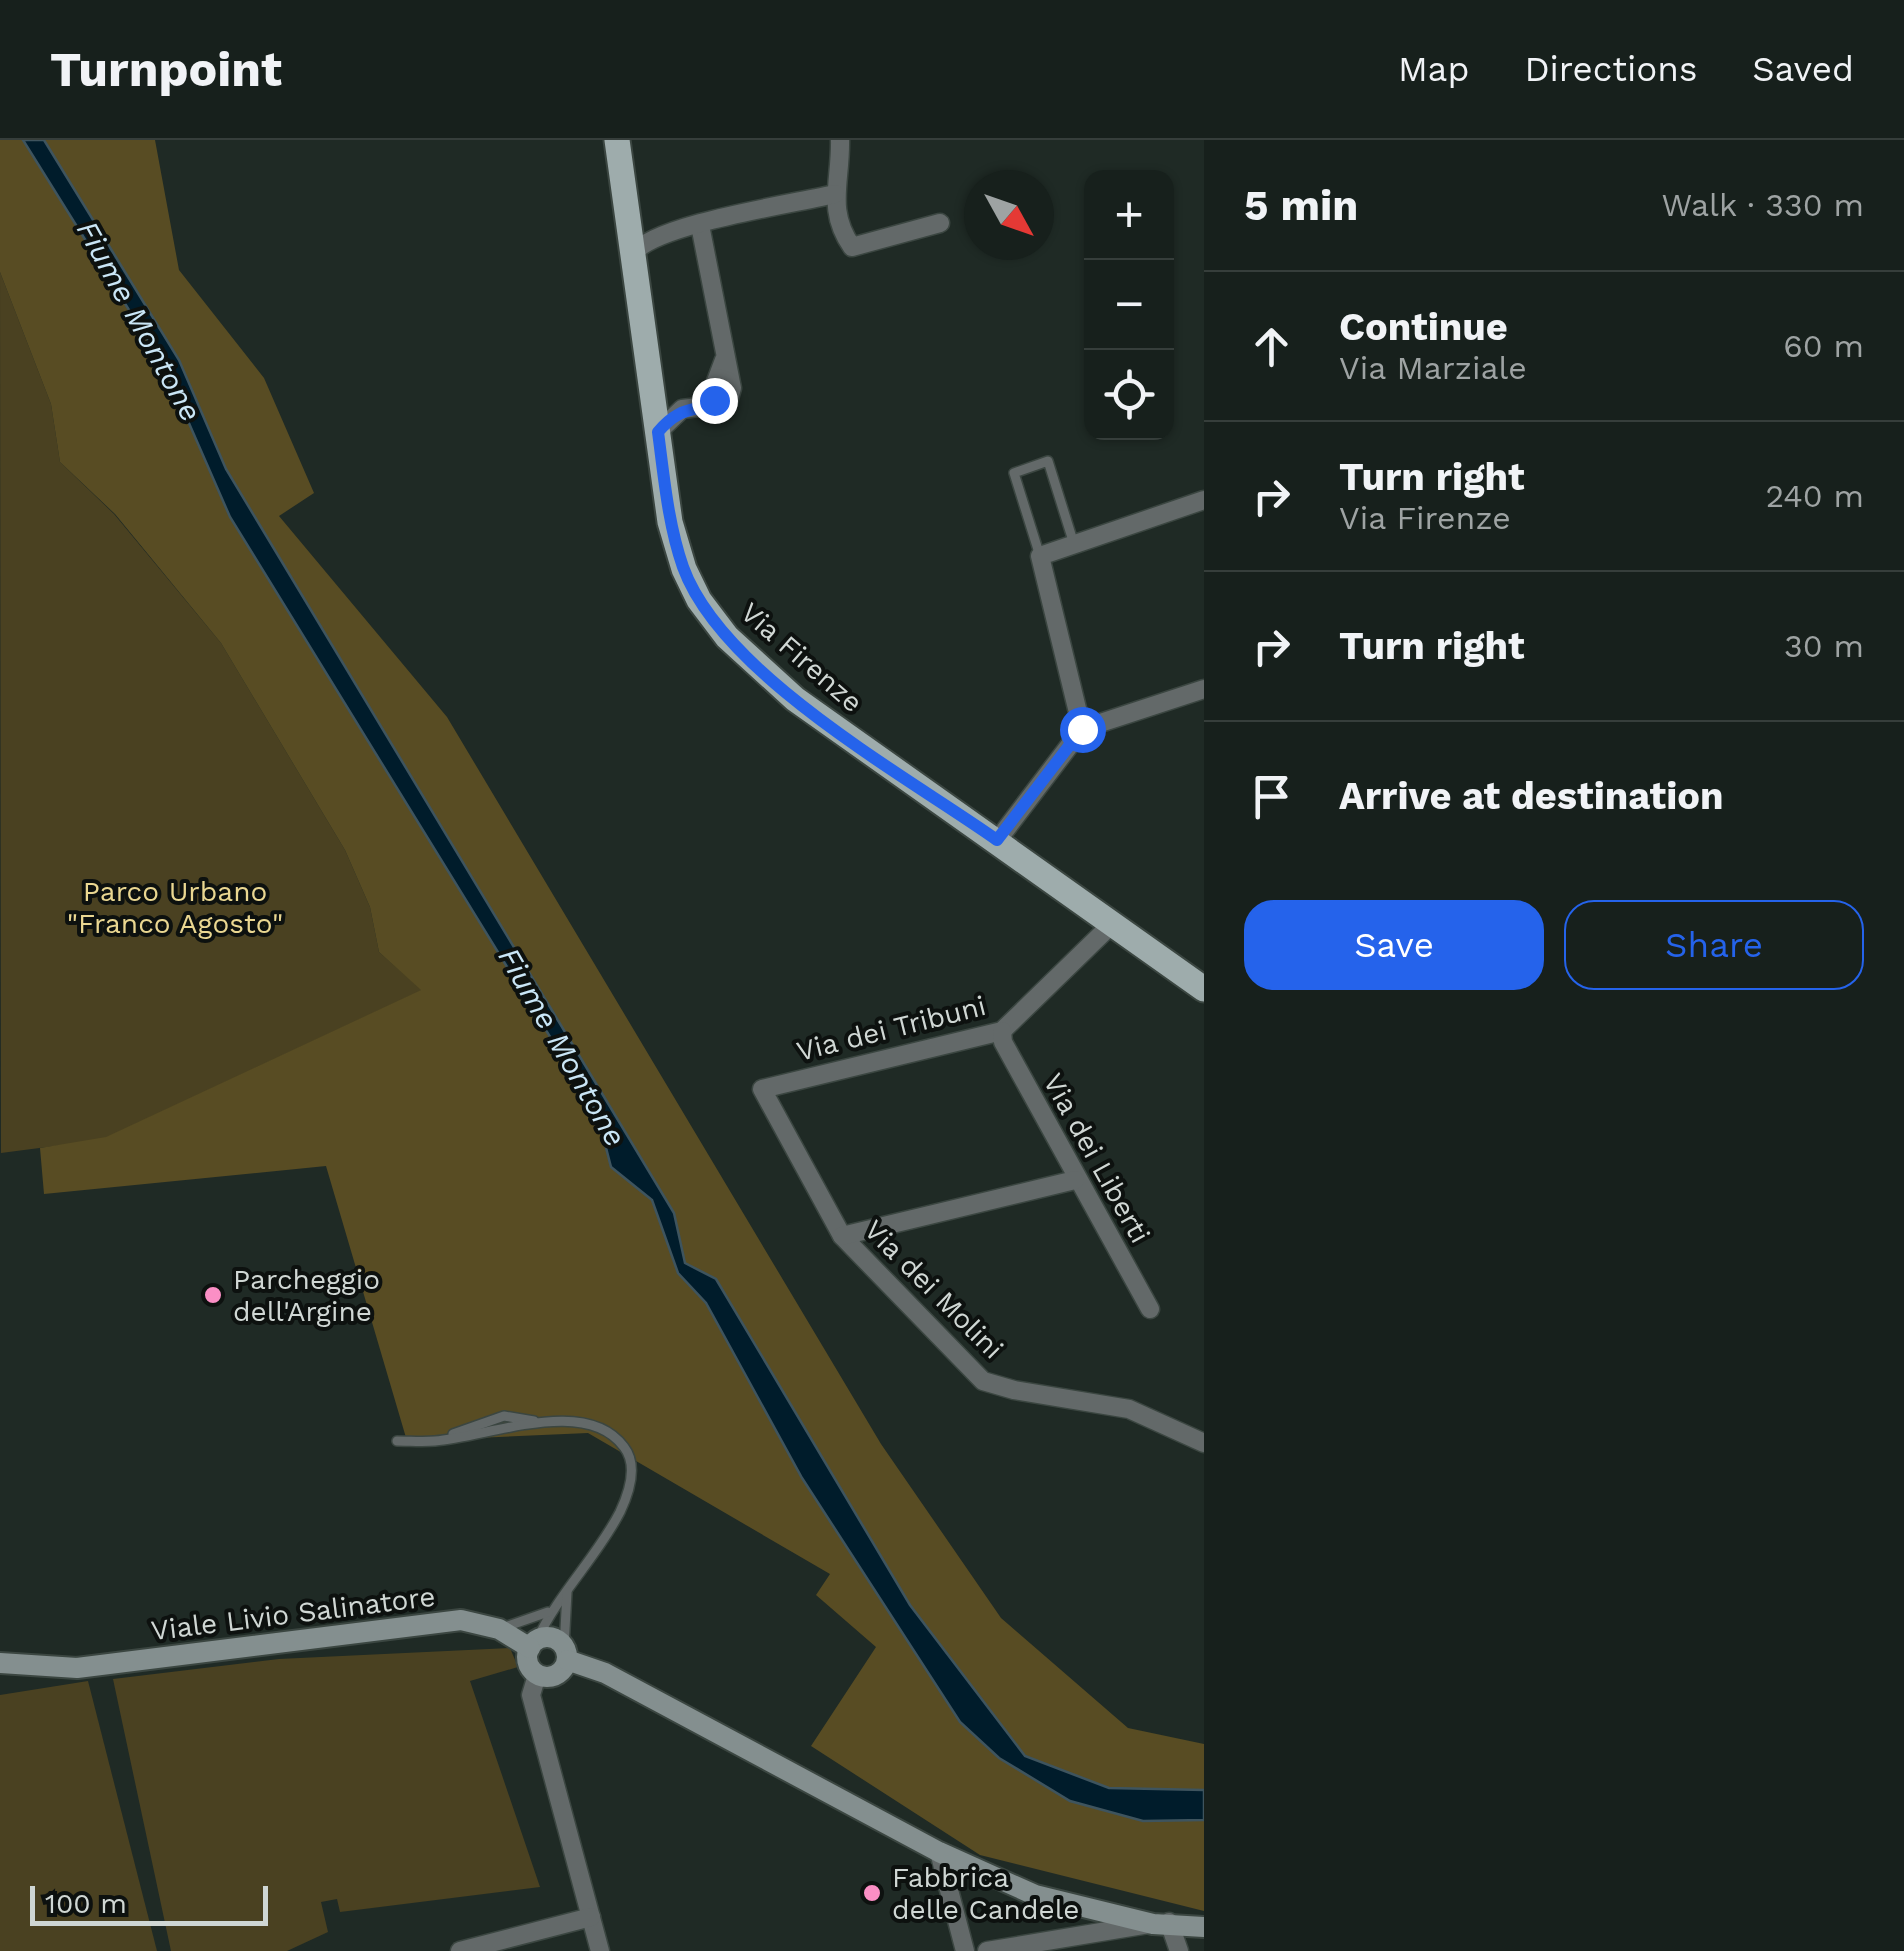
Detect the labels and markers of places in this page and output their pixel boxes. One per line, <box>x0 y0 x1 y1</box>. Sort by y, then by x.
place label: Parcheggio dell'Argine <box>233 1263 380 1328</box>
marker: Parcheggio dell'Argine <box>202 1284 224 1306</box>
place label: Fabbrica delle Candele <box>892 1861 1079 1926</box>
marker: Fabbrica delle Candele <box>861 1882 883 1904</box>

